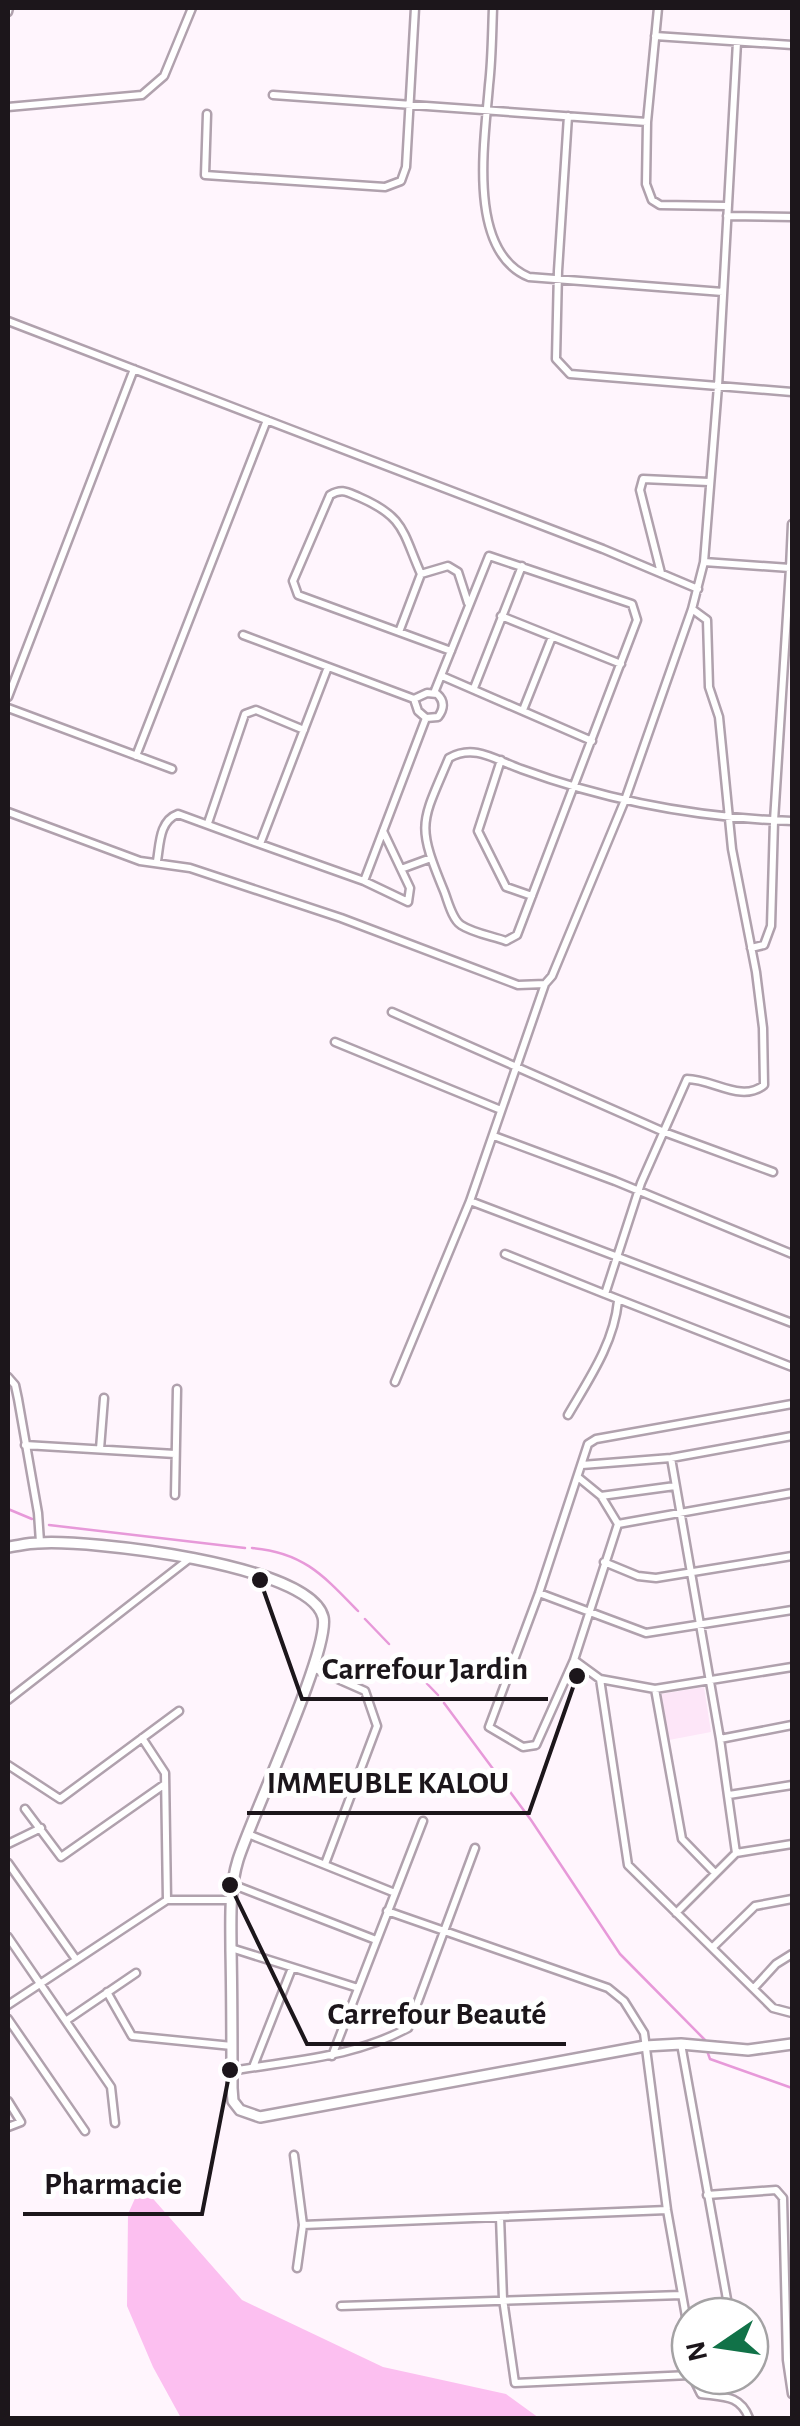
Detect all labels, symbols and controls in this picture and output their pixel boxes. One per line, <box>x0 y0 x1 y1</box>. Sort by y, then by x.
callout: Carrefour Jardin <box>302 1637 548 1699</box>
text: Carrefour Jardin <box>322 1653 528 1685</box>
callout: IMMEUBLE KALOU <box>247 1751 529 1813</box>
text: IMMEUBLE KALOU <box>267 1767 509 1799</box>
callout: Carrefour Beauté <box>307 1982 566 2044</box>
text: Carrefour Beauté <box>328 1998 546 2030</box>
callout: Pharmacie <box>23 2152 202 2214</box>
text: Pharmacie <box>44 2168 182 2200</box>
north arrow <box>670 2296 770 2396</box>
text: N <box>682 2339 713 2364</box>

